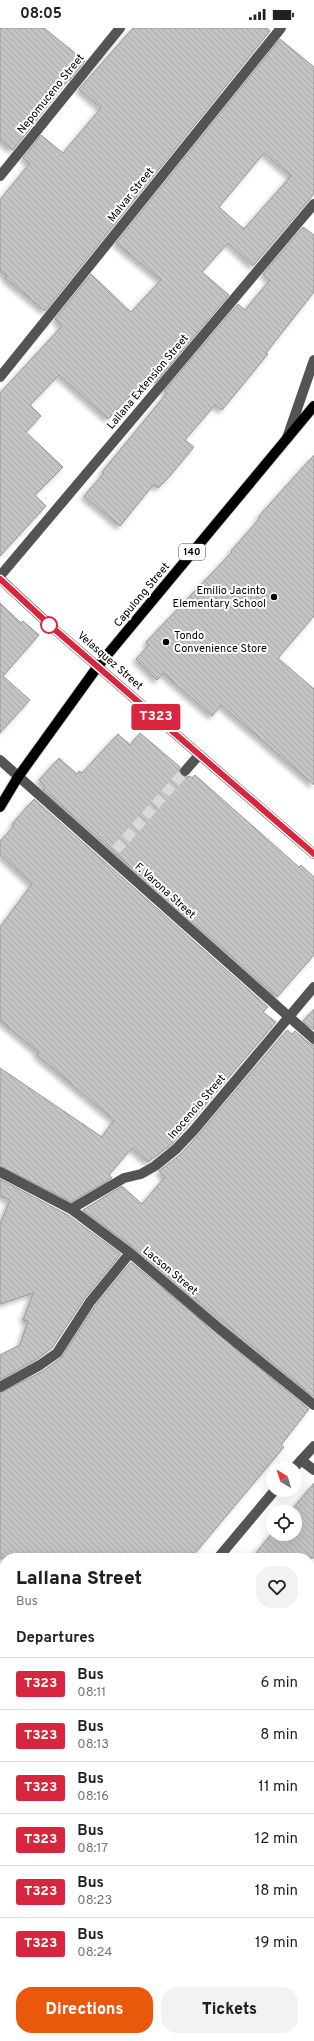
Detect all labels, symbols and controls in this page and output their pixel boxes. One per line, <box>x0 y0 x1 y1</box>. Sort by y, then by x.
text: 08:05 <box>20 5 62 24</box>
street label: Nepomuceno Street <box>14 51 88 137</box>
street label: Malvar Street <box>105 165 157 225</box>
street label: Lallana Extension Street <box>104 332 192 432</box>
road number: 140 <box>179 544 205 560</box>
street label: Capulong Street <box>111 560 173 630</box>
place label: Emilio Jacinto Elementary School <box>173 584 266 611</box>
marker: Emilio Jacinto Elementary School <box>269 592 279 602</box>
unlabelled marker <box>40 616 58 634</box>
street label: Velasquez Street <box>74 629 146 693</box>
place label: Tondo Convenience Store <box>174 629 267 656</box>
marker: Tondo Convenience Store <box>161 637 171 647</box>
line badge: T323 <box>128 704 184 730</box>
text: T323 <box>139 708 173 725</box>
street label: F. Varona Street <box>132 860 198 922</box>
street label: Inocencio Street <box>165 1072 229 1142</box>
street label: Lacson Street <box>140 1244 200 1298</box>
north arrow <box>266 1461 302 1497</box>
map controls <box>266 1461 302 1541</box>
button: locate <box>266 1505 302 1541</box>
button: heart <box>256 1566 298 1608</box>
text: Lallana Street <box>16 1567 142 1591</box>
text: Bus <box>16 1594 38 1610</box>
text: Departures <box>16 1629 95 1648</box>
text: Bus <box>77 1666 104 1685</box>
text: 6 min <box>261 1674 298 1693</box>
text: T323 <box>24 1675 57 1692</box>
text: 08:11 <box>77 1685 106 1701</box>
text: Bus <box>77 1718 104 1737</box>
text: 8 min <box>260 1726 298 1745</box>
text: T323 <box>24 1727 57 1744</box>
text: 08:13 <box>77 1737 109 1753</box>
text: Bus <box>77 1770 104 1789</box>
text: 11 min <box>258 1778 298 1797</box>
text: T323 <box>24 1779 57 1796</box>
text: 08:16 <box>77 1789 109 1805</box>
text: Bus <box>77 1822 104 1841</box>
text: 12 min <box>255 1830 298 1849</box>
text: T323 <box>24 1831 57 1848</box>
text: 08:17 <box>77 1841 108 1857</box>
text: Bus <box>77 1874 104 1893</box>
text: 18 min <box>255 1882 298 1901</box>
text: T323 <box>24 1883 57 1900</box>
text: 08:23 <box>77 1893 112 1909</box>
text: Bus <box>77 1926 104 1945</box>
text: 19 min <box>255 1934 298 1953</box>
text: T323 <box>24 1935 57 1952</box>
text: 08:24 <box>77 1945 112 1961</box>
button: Directions <box>16 1987 153 2033</box>
button: Tickets <box>161 1987 298 2033</box>

